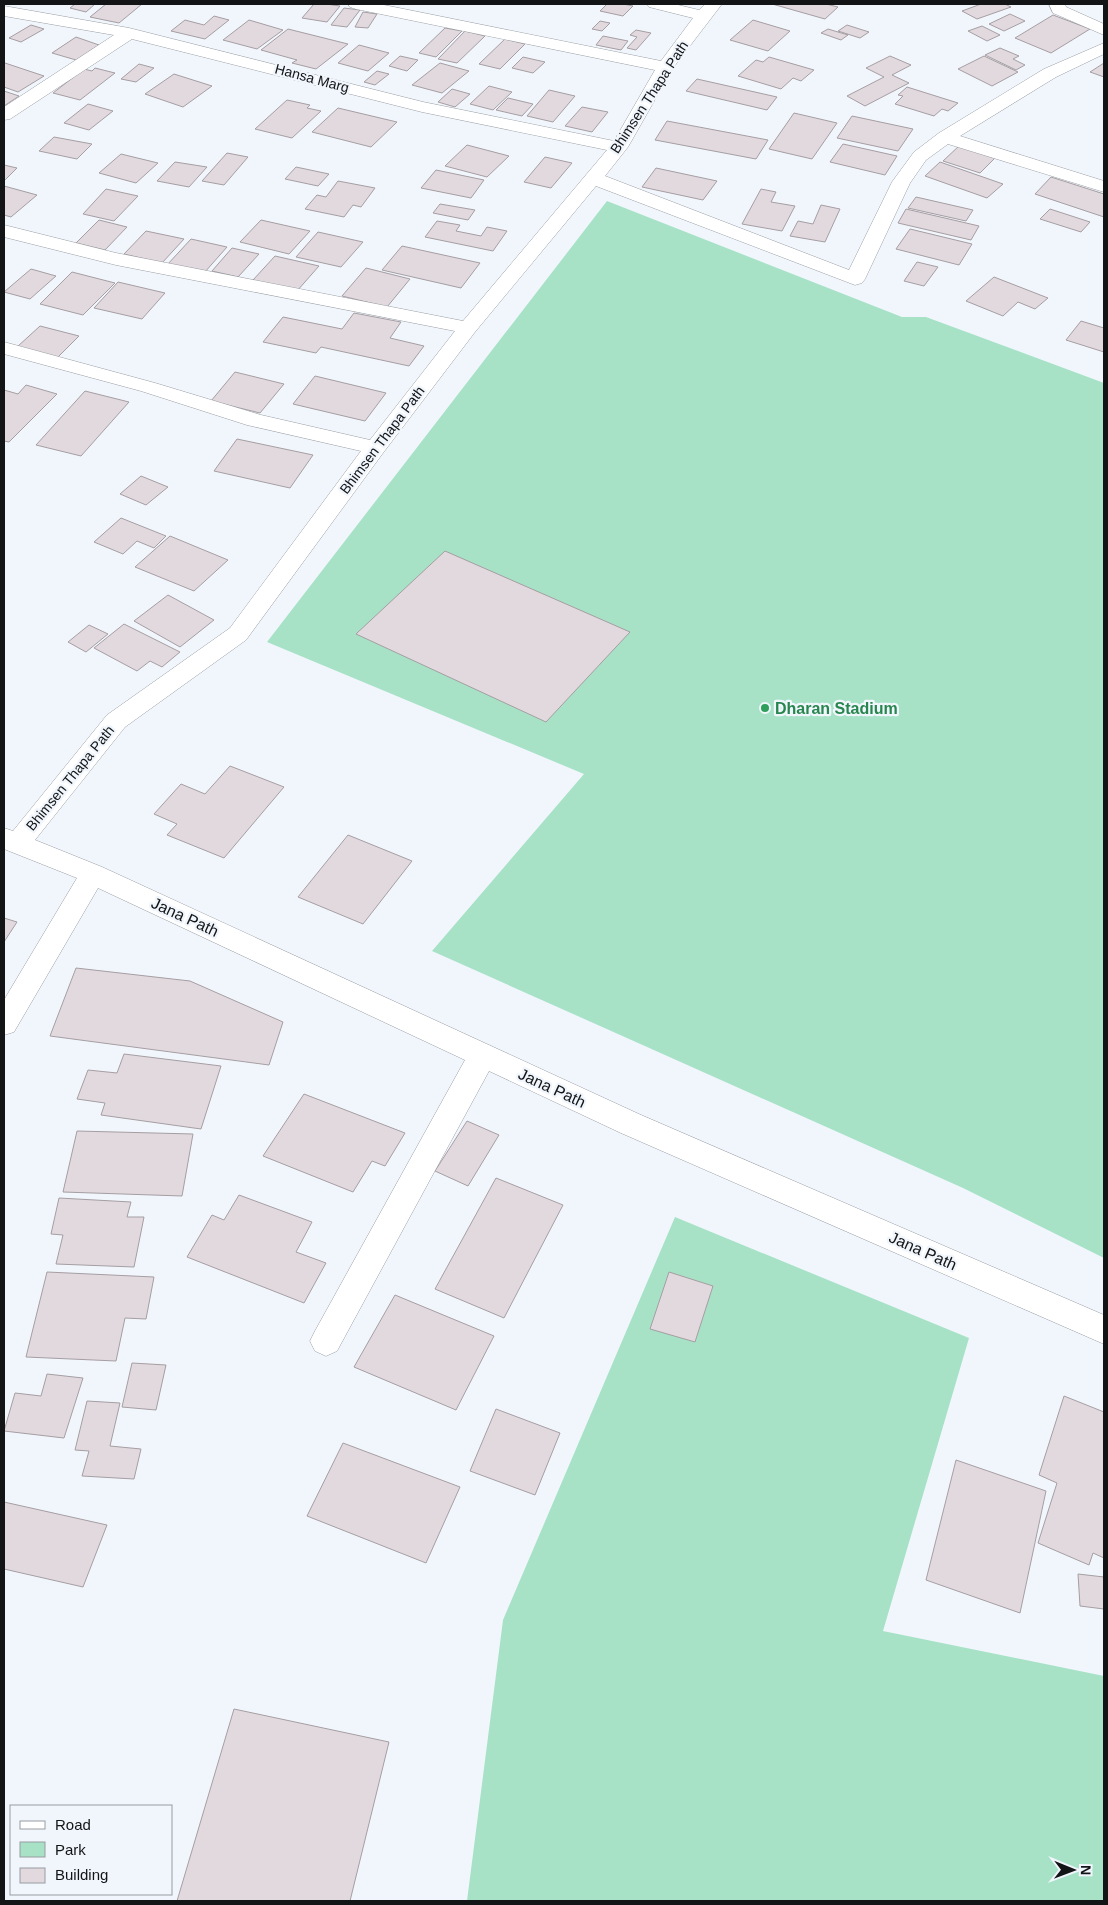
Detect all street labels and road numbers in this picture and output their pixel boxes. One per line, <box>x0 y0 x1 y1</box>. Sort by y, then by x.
street label: Bhimsen Thapa Path <box>607 38 691 156</box>
street label: Hansa Marg <box>273 60 351 96</box>
street label: Bhimsen Thapa Path <box>336 383 428 497</box>
street label: Bhimsen Thapa Path <box>23 722 117 834</box>
street label: Jana Path <box>149 894 221 940</box>
street label: Jana Path <box>516 1065 588 1111</box>
street label: Jana Path <box>887 1229 959 1273</box>

